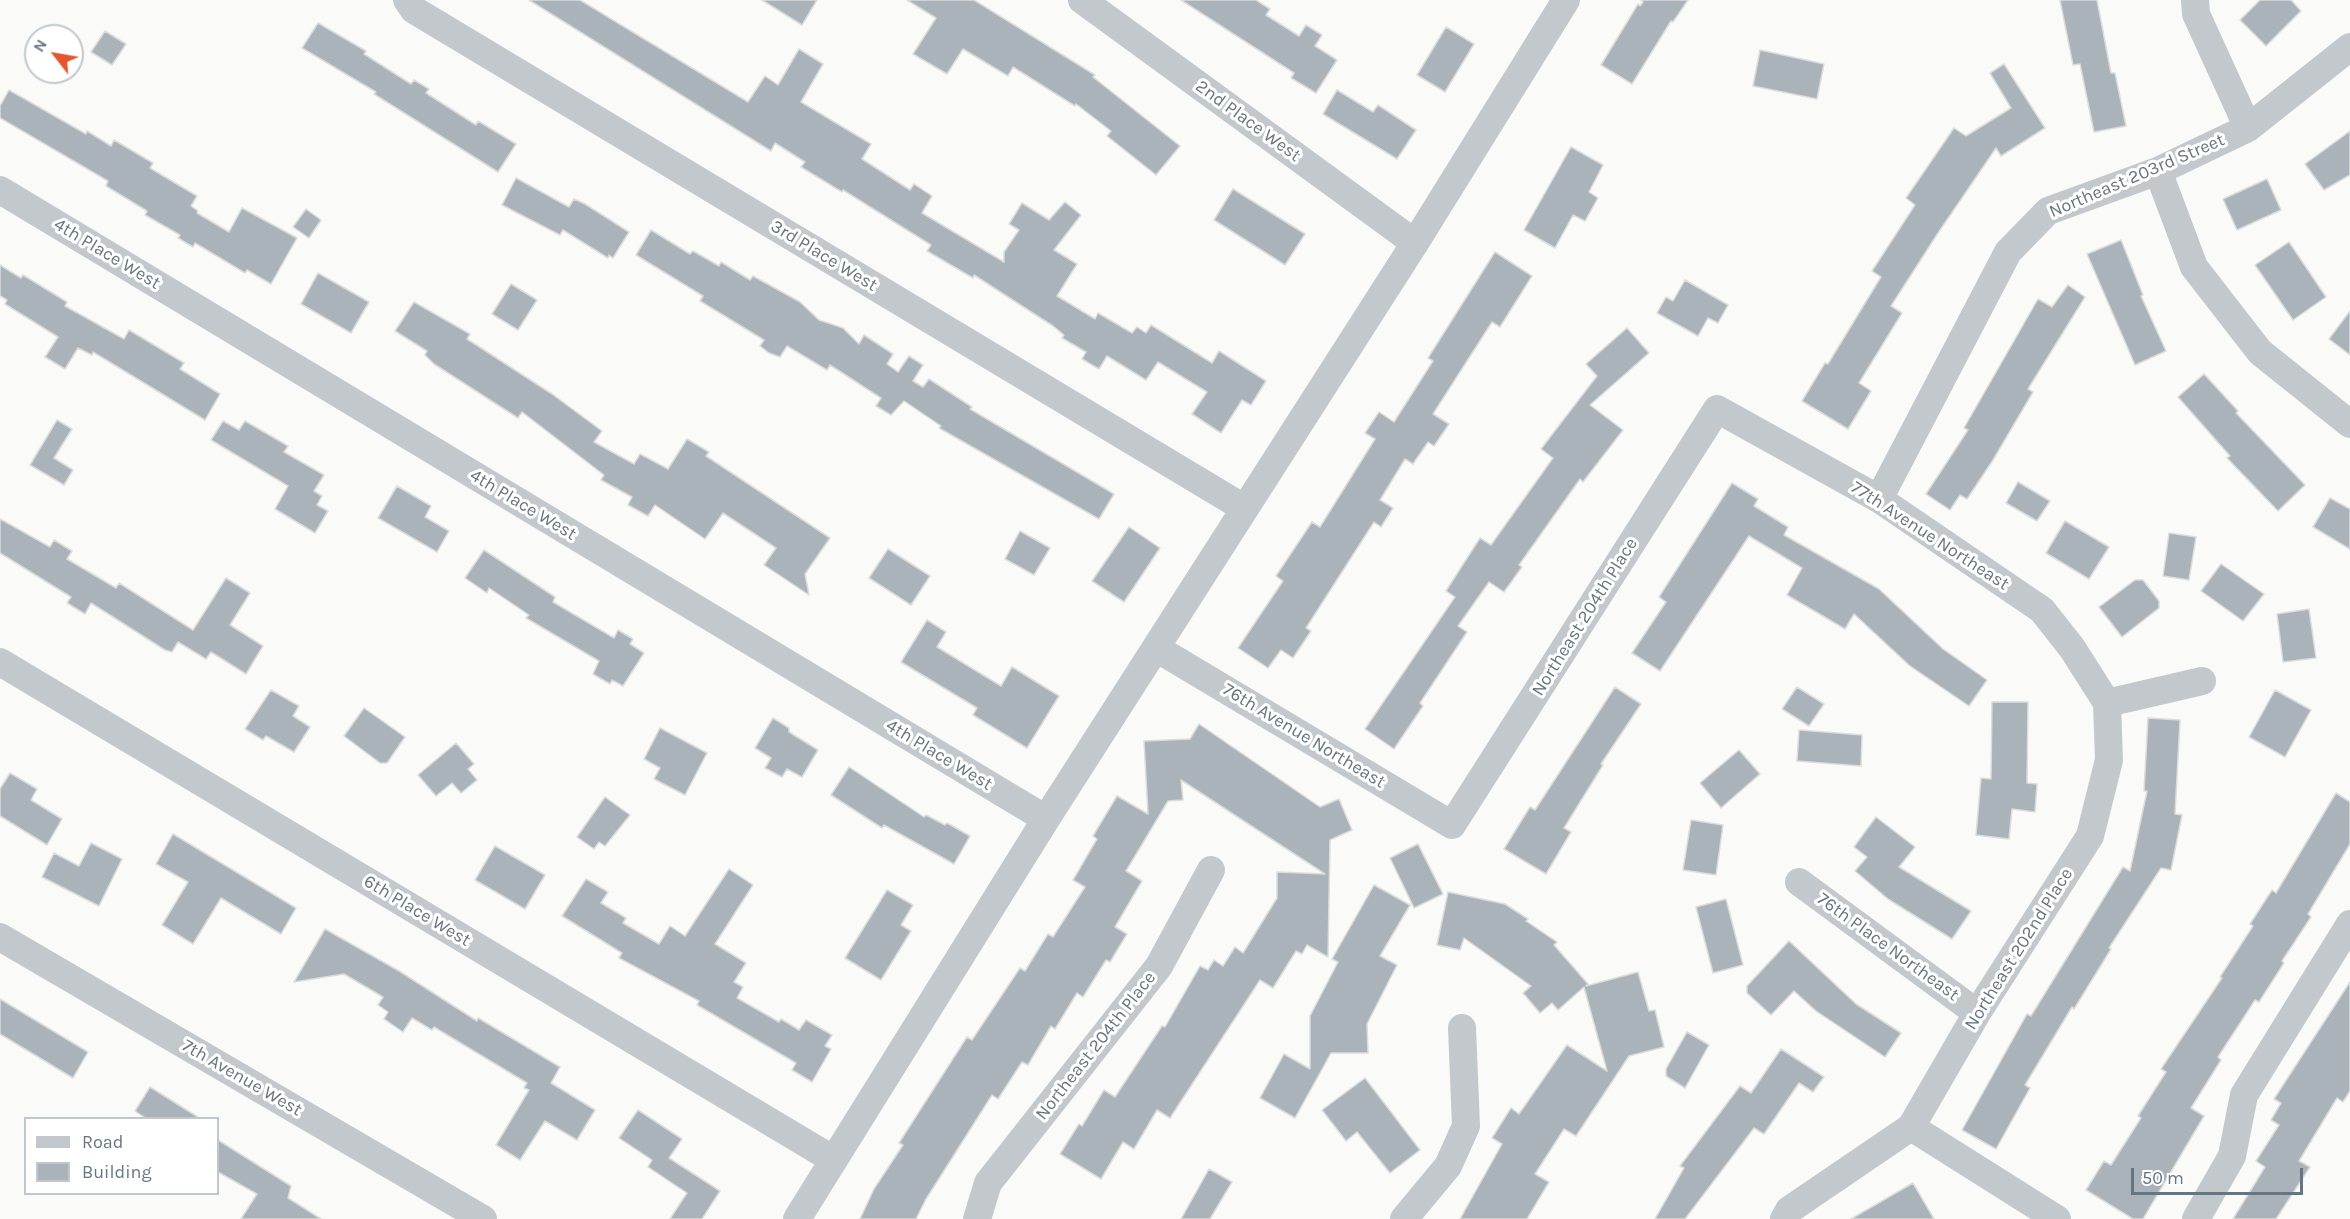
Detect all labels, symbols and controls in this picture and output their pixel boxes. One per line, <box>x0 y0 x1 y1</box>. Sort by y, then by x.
north arrow <box>24 24 84 84</box>
text: N <box>29 36 51 55</box>
street label: 2nd Place West <box>1191 76 1305 166</box>
street label: Northeast 203rd Street <box>2046 129 2228 223</box>
street label: 4th Place West <box>50 214 164 294</box>
street label: 3rd Place West <box>767 216 881 296</box>
street label: 4th Place West <box>466 465 580 545</box>
street label: 77th Avenue Northeast <box>1847 477 2013 595</box>
street label: Northeast 204th Place <box>1527 534 1643 700</box>
street label: 76th Avenue Northeast <box>1219 679 1389 793</box>
street label: 4th Place West <box>882 715 996 795</box>
street label: Northeast 202nd Place <box>1960 864 2078 1034</box>
street label: 6th Place West <box>360 871 474 951</box>
street label: 76th Place Northeast <box>1813 888 1963 1006</box>
street label: Northeast 204th Place <box>1031 967 1161 1125</box>
street label: 7th Avenue West <box>178 1035 306 1121</box>
legend <box>24 1117 219 1195</box>
text: Road <box>82 1131 123 1153</box>
scale bar <box>2134 1156 2306 1194</box>
text: Building <box>82 1161 152 1183</box>
text: 50 m <box>2142 1167 2184 1189</box>

